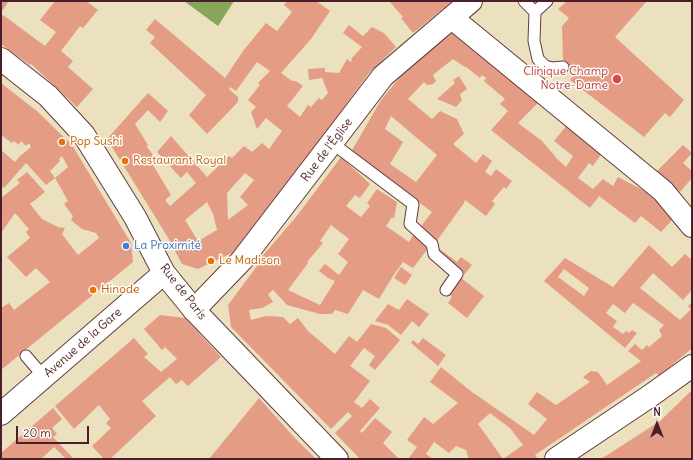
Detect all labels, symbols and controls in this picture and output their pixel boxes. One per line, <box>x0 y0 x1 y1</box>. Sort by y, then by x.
place label: Clinique Champ Notre-Dame <box>523 65 608 93</box>
marker: Clinique Champ Notre-Dame <box>611 73 623 85</box>
street label: Rue de l'Église <box>298 115 356 185</box>
place label: Pop Sushi <box>70 135 122 149</box>
marker: Pop Sushi <box>57 137 67 147</box>
place label: Restaurant Royal <box>133 154 226 168</box>
marker: Restaurant Royal <box>120 156 130 166</box>
place label: La Proximité <box>134 239 201 253</box>
marker: La Proximité <box>121 241 131 251</box>
place label: Le Madison <box>219 254 280 268</box>
marker: Le Madison <box>206 256 216 266</box>
street label: Rue de Paris <box>157 261 209 323</box>
place label: Hinode <box>101 283 139 297</box>
marker: Hinode <box>88 285 98 295</box>
street label: Avenue de la Gare <box>41 305 125 381</box>
north arrow <box>637 404 677 444</box>
text: N <box>653 405 661 419</box>
scale bar <box>18 418 91 444</box>
text: 20 m <box>23 425 51 440</box>

